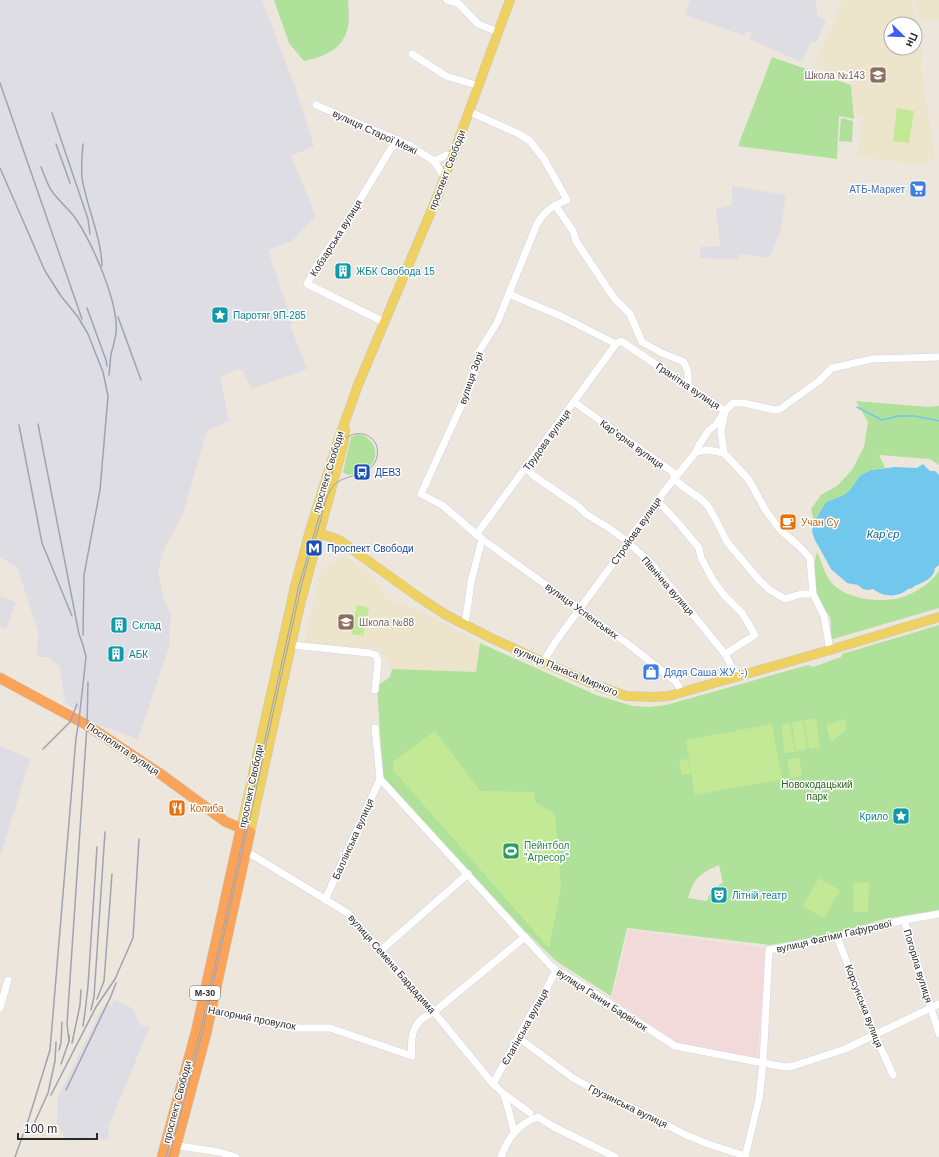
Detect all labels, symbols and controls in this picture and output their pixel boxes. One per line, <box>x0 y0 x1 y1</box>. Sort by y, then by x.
north arrow <box>883 16 923 56</box>
text: Пн <box>904 31 921 49</box>
school or university icon: Школа №143 <box>868 65 888 85</box>
place label: Школа №143 <box>804 70 865 81</box>
street label: вулиця Старої Межі <box>331 108 419 156</box>
street label: проспект Свободи <box>427 128 467 212</box>
supermarket icon: АТБ-Маркет <box>908 179 928 199</box>
place label: АТБ-Маркет <box>849 184 905 195</box>
street label: Кобзарська вулиця <box>308 198 364 278</box>
building icon: ЖБК Свобода 15 <box>333 261 353 281</box>
place label: ЖБК Свобода 15 <box>356 266 435 277</box>
place icon: Паротяг 9П-285 <box>210 305 230 325</box>
place label: Паротяг 9П-285 <box>233 310 306 321</box>
street label: вулиця Зорі <box>457 350 485 406</box>
street label: Гранітна вулиця <box>654 361 722 411</box>
street label: Трудова вулиця <box>521 407 573 473</box>
street label: Карʼєрна вулиця <box>598 417 666 471</box>
street label: проспект Свободи <box>310 430 346 514</box>
bus stop icon: ДЕВЗ <box>352 462 372 482</box>
place label: ДЕВЗ <box>375 467 401 478</box>
street label: Стройова вулиця <box>609 495 663 567</box>
cafe icon: Учан Су <box>778 512 798 532</box>
place label: Учан Су <box>801 517 839 528</box>
water label: Кар’єр <box>867 528 899 540</box>
metro station icon: Проспект Свободи <box>304 538 324 558</box>
place label: Проспект Свободи <box>327 543 414 554</box>
street label: Північна вулиця <box>640 554 696 618</box>
street label: вулиця Успенських <box>543 581 621 641</box>
school or university icon: Школа №88 <box>336 612 356 632</box>
building icon: Склад <box>109 615 129 635</box>
place label: Школа №88 <box>359 617 414 628</box>
place label: Склад <box>132 620 161 631</box>
building icon: АБК <box>106 644 126 664</box>
street label: вулиця Панаса Мирного <box>512 644 620 698</box>
place label: АБК <box>129 649 148 660</box>
shop icon: Дядя Саша ЖУ :-) <box>641 662 661 682</box>
place label: Дядя Саша ЖУ :-) <box>664 667 748 678</box>
street label: Посполита вулиця <box>85 721 161 777</box>
street label: проспект Свободи <box>237 743 265 829</box>
park label: Новокодацький парк <box>781 779 853 802</box>
street label: Баллінська вулиця <box>330 797 376 881</box>
restaurant icon: Колиба <box>167 798 187 818</box>
place label: Колиба <box>190 803 224 814</box>
place icon: Крило <box>891 806 911 826</box>
place label: Крило <box>860 811 888 822</box>
place label: Пейнтбол "Агресор" <box>524 840 570 863</box>
sports icon: Пейнтбол "Агресор" <box>501 841 521 861</box>
theatre icon: Лiтнiй театр <box>709 885 729 905</box>
place label: Лiтнiй театр <box>732 890 787 901</box>
street label: вулиця Семена Бардадима <box>346 912 438 1016</box>
street label: вулиця Фатіми Гафурової <box>775 917 893 955</box>
street label: Погоріла вулиця <box>902 928 934 1004</box>
street label: Корсунська вулиця <box>843 963 885 1049</box>
street label: вулиця Ганни Барвінок <box>555 967 650 1034</box>
road number: М-30 <box>190 986 220 1000</box>
street label: Єлагінська вулиця <box>499 987 551 1067</box>
street label: Нагорний провулок <box>207 1004 297 1032</box>
street label: проспект Свободи <box>161 1060 193 1144</box>
street label: Грузинська вулиця <box>587 1082 669 1130</box>
scale bar <box>18 1115 97 1141</box>
text: 100 m <box>24 1122 57 1136</box>

